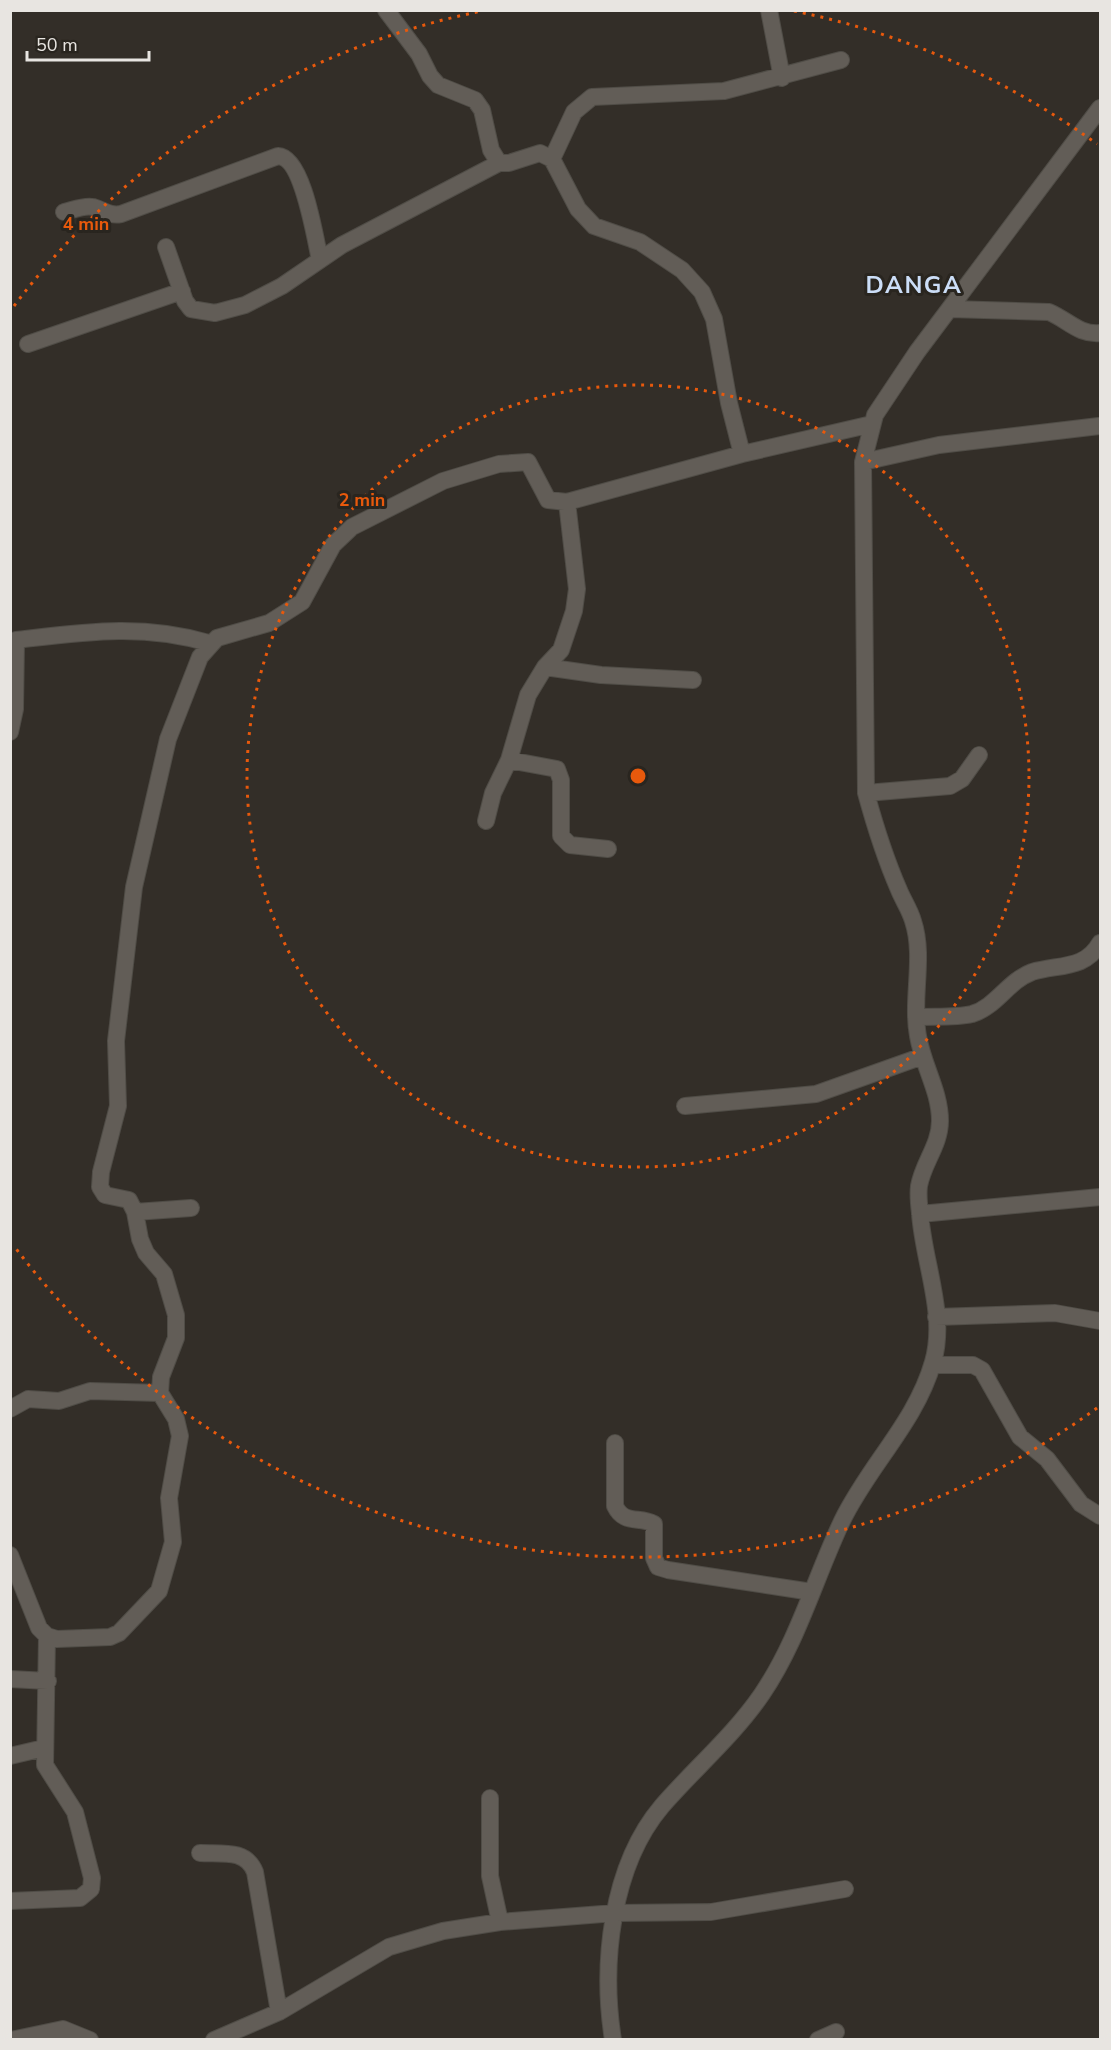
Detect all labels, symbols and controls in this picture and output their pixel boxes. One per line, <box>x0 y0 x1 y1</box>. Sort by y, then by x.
scale bar <box>27 24 148 62</box>
text: 50 m <box>36 33 78 57</box>
text: 4 min <box>63 212 109 236</box>
district label: DANGA <box>866 269 962 301</box>
text: 2 min <box>339 488 385 512</box>
centre of rings <box>628 766 648 786</box>

